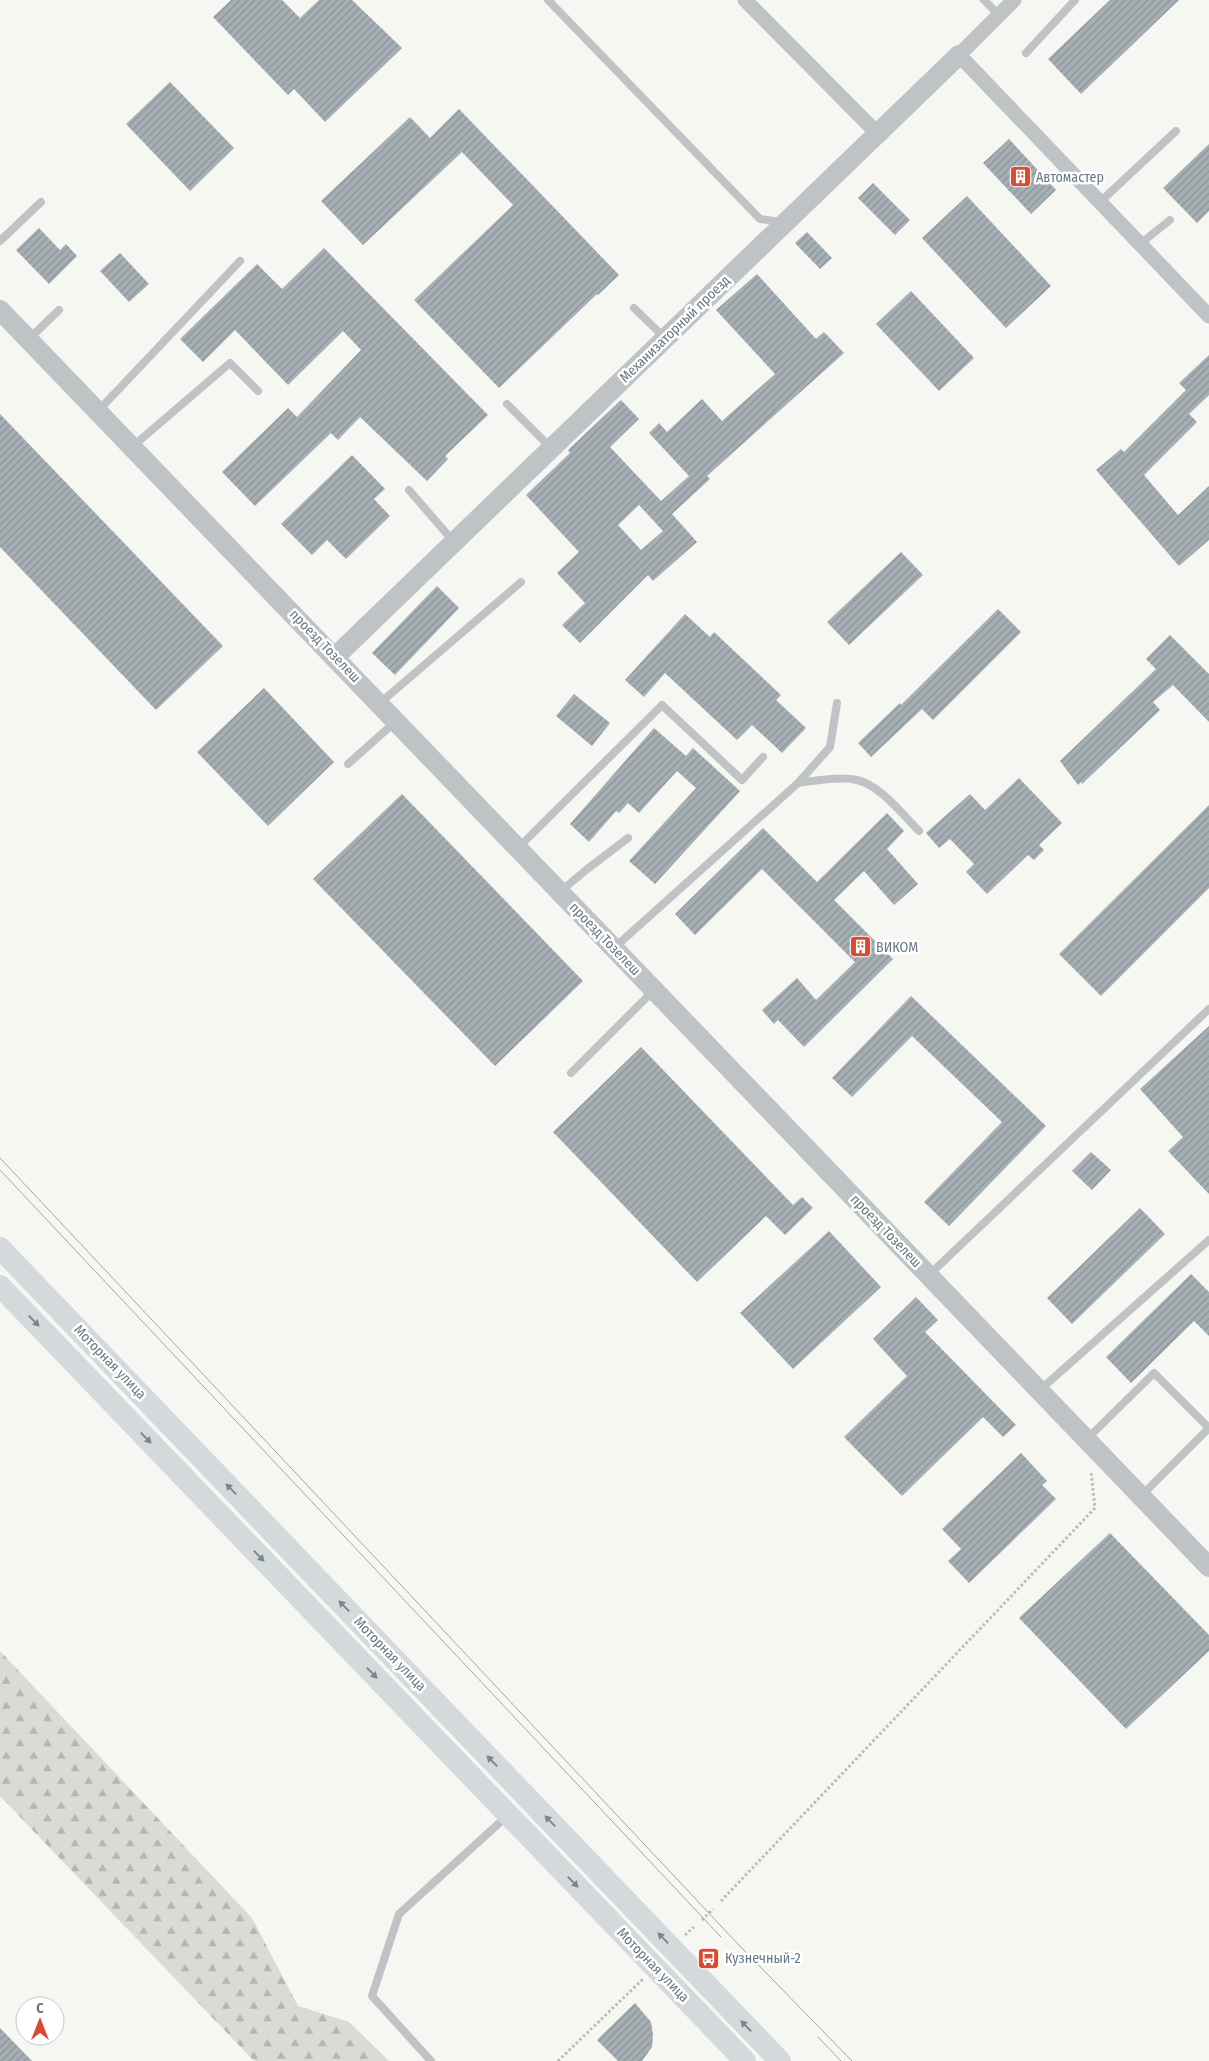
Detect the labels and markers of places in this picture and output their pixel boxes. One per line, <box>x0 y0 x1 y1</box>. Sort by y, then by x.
building icon: Автомастер <box>1008 165 1032 189</box>
place label: Автомастер <box>1036 169 1104 186</box>
building icon: ВИКОМ <box>848 935 872 959</box>
place label: ВИКОМ <box>876 939 918 956</box>
bus stop icon: Кузнечный-2 <box>697 1946 721 1970</box>
place label: Кузнечный-2 <box>725 1950 801 1967</box>

